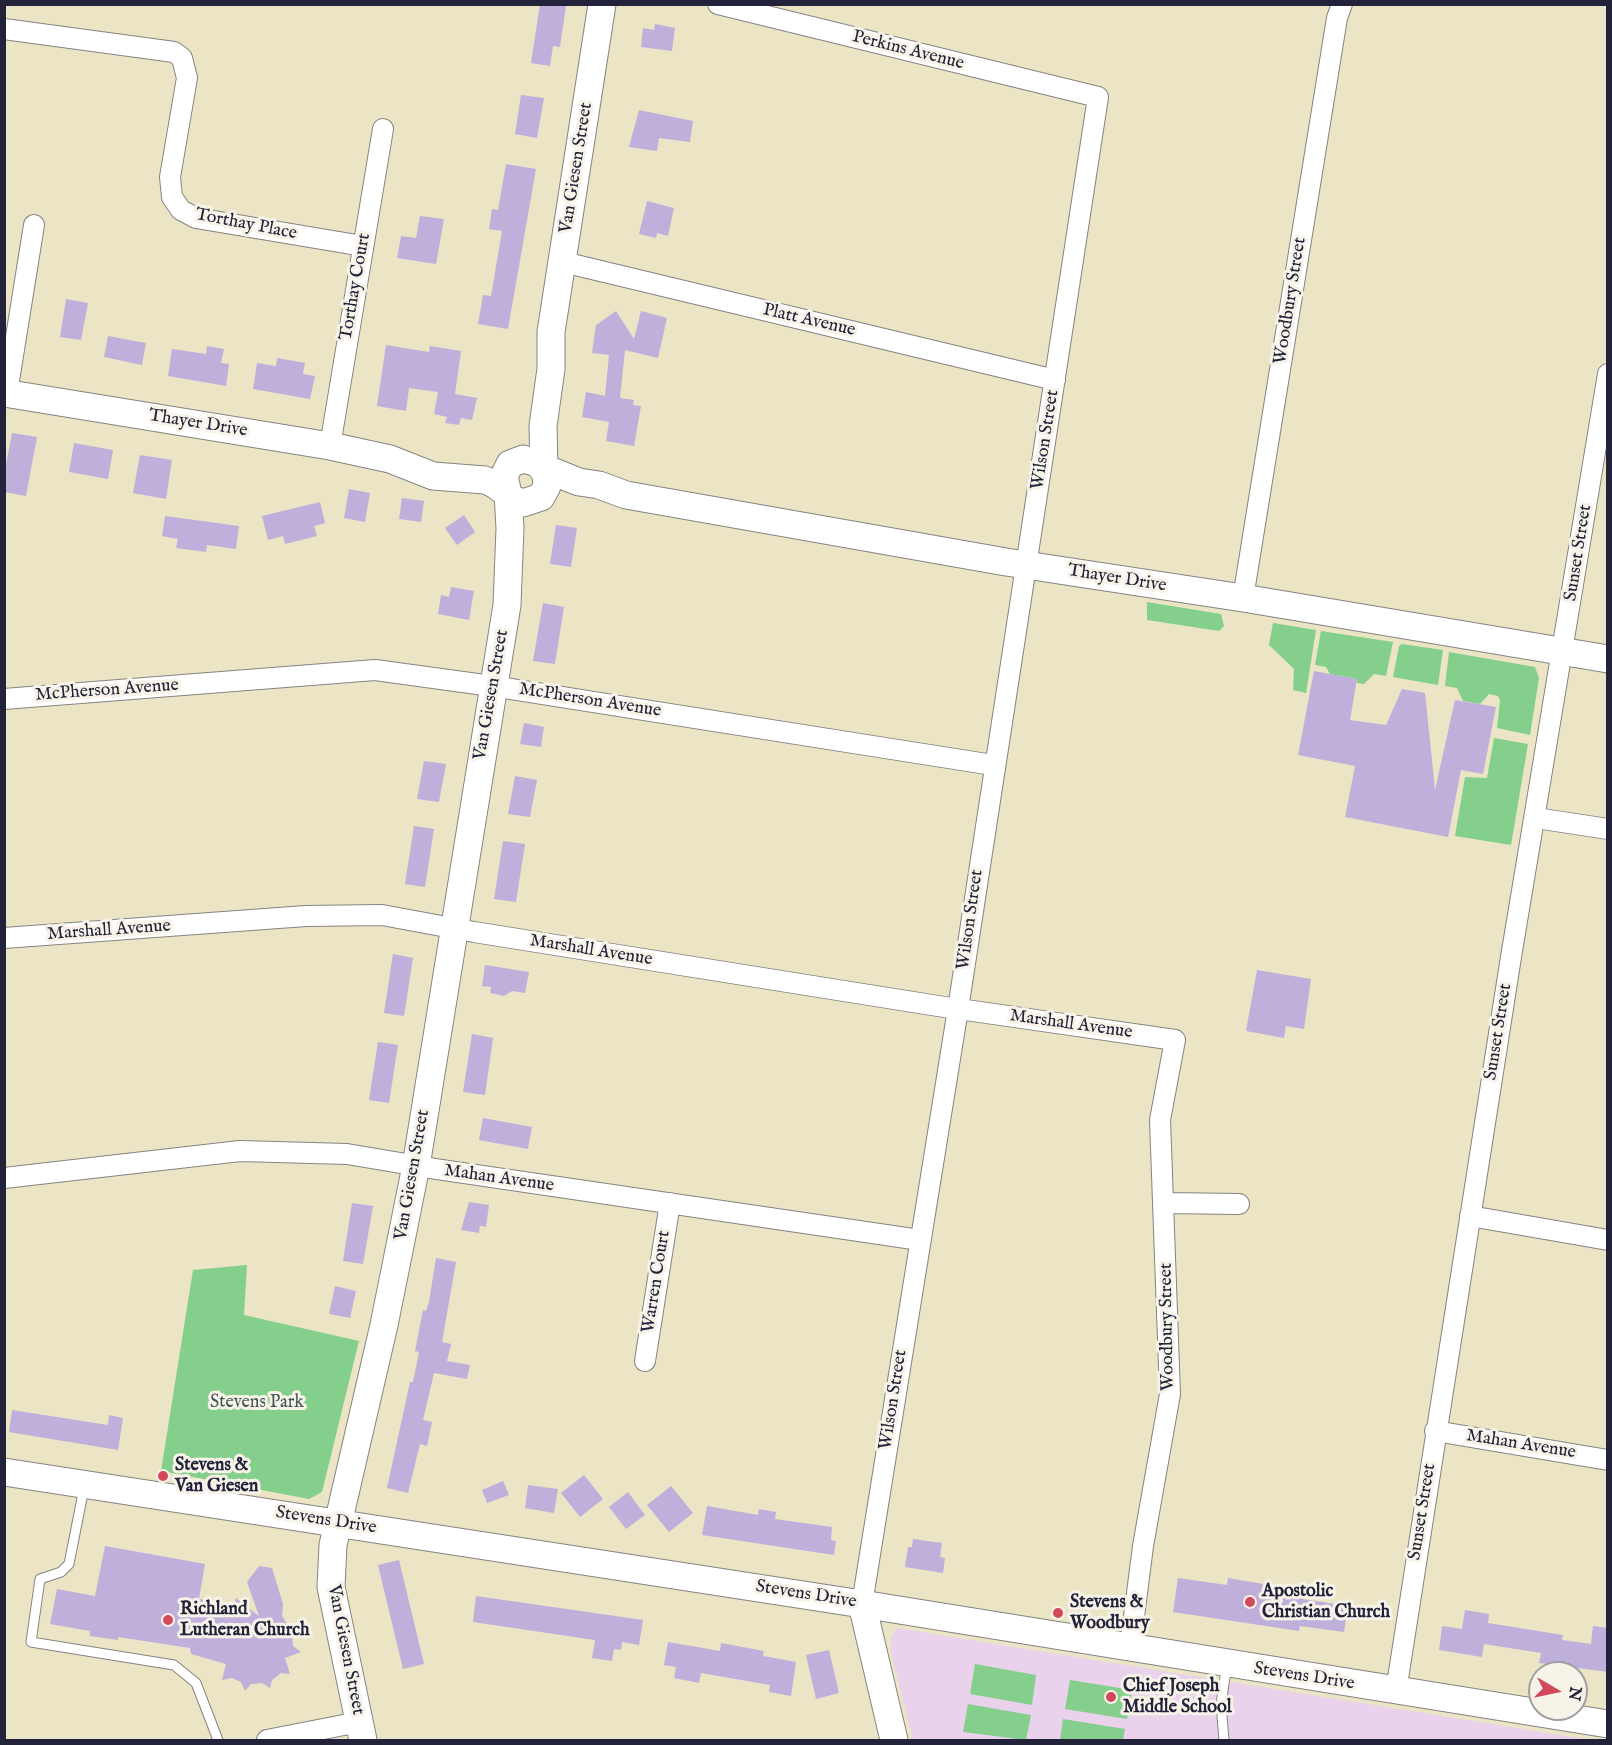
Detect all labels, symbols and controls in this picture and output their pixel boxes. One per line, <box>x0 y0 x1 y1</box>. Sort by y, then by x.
street label: Perkins Avenue <box>850 27 966 75</box>
street label: Van Giesen Street <box>556 101 598 235</box>
street label: Torthay Place <box>193 205 299 245</box>
street label: Torthay Court <box>336 232 376 342</box>
street label: Woodbury Street <box>1270 236 1312 366</box>
street label: Platt Avenue <box>761 300 857 342</box>
street label: Wilson Street <box>1027 388 1065 492</box>
street label: Thayer Drive <box>147 406 249 442</box>
street label: Sunset Street <box>1561 503 1597 603</box>
street label: Thayer Drive <box>1066 561 1168 597</box>
street label: Van Giesen Street <box>470 628 514 762</box>
street label: McPherson Avenue <box>35 675 179 707</box>
street label: McPherson Avenue <box>517 679 663 723</box>
street label: Wilson Street <box>953 868 989 972</box>
street label: Marshall Avenue <box>47 916 171 946</box>
street label: Marshall Avenue <box>528 931 654 971</box>
street label: Sunset Street <box>1481 982 1517 1082</box>
street label: Marshall Avenue <box>1008 1006 1134 1044</box>
street label: Van Giesen Street <box>391 1108 435 1242</box>
street label: Mahan Avenue <box>443 1161 555 1197</box>
street label: Warren Court <box>638 1229 676 1335</box>
street label: Woodbury Street <box>1156 1263 1180 1391</box>
street label: Wilson Street <box>875 1348 913 1452</box>
park label: Stevens Park <box>210 1392 304 1414</box>
street label: Mahan Avenue <box>1465 1426 1577 1464</box>
place label: Stevens & Van Giesen <box>175 1455 258 1498</box>
street label: Sunset Street <box>1405 1462 1441 1562</box>
marker: Stevens & Van Giesen <box>156 1469 170 1483</box>
street label: Stevens Drive <box>274 1502 378 1540</box>
street label: Stevens Drive <box>754 1576 858 1614</box>
place label: Apostolic Christian Church <box>1262 1581 1390 1624</box>
street label: Van Giesen Street <box>322 1583 368 1717</box>
place label: Stevens & Woodbury <box>1070 1592 1150 1634</box>
marker: Apostolic Christian Church <box>1243 1595 1257 1609</box>
place label: Richland Lutheran Church <box>180 1599 310 1642</box>
marker: Stevens & Woodbury <box>1051 1606 1065 1620</box>
marker: Richland Lutheran Church <box>161 1613 175 1627</box>
street label: Stevens Drive <box>1252 1658 1356 1696</box>
north arrow <box>1528 1661 1588 1721</box>
place label: Chief Joseph Middle School <box>1123 1676 1232 1718</box>
text: N <box>1563 1685 1585 1702</box>
marker: Chief Joseph Middle School <box>1104 1690 1118 1704</box>

